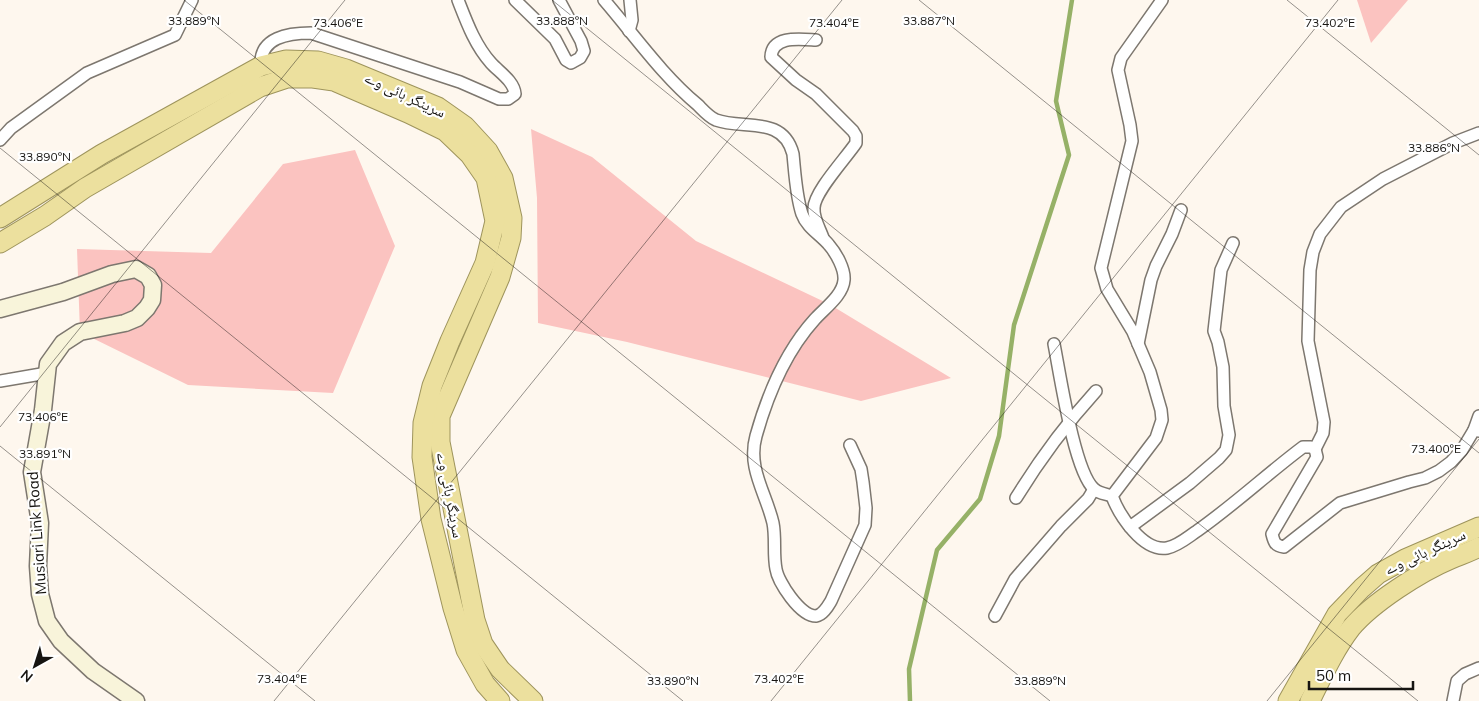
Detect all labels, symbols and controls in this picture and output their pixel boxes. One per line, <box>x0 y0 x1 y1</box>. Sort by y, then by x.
text: 33.889°N <box>168 13 220 28</box>
text: 33.888°N <box>536 13 588 28</box>
text: 33.887°N <box>903 13 955 28</box>
text: 73.406°E <box>313 15 363 30</box>
text: 73.404°E <box>809 15 859 30</box>
text: 73.402°E <box>1305 15 1355 30</box>
street label: سرینگر ہائی وے <box>361 68 449 123</box>
text: 33.886°N <box>1408 140 1460 155</box>
text: 33.890°N <box>19 149 71 164</box>
text: 73.406°E <box>18 409 68 424</box>
text: 73.400°E <box>1411 441 1461 456</box>
text: 33.891°N <box>19 446 71 461</box>
street label: سرینگر ہائی وے <box>432 450 468 540</box>
street label: Musiari Link Road <box>23 471 50 595</box>
street label: سرینگر ہائی وے <box>1381 524 1469 579</box>
north arrow <box>10 641 60 691</box>
scale bar <box>1309 658 1413 690</box>
text: N <box>17 666 37 686</box>
text: 50 m <box>1316 666 1351 685</box>
text: 73.404°E <box>257 671 307 686</box>
text: 73.402°E <box>754 671 804 686</box>
text: 33.890°N <box>647 673 699 688</box>
text: 33.889°N <box>1014 673 1066 688</box>

